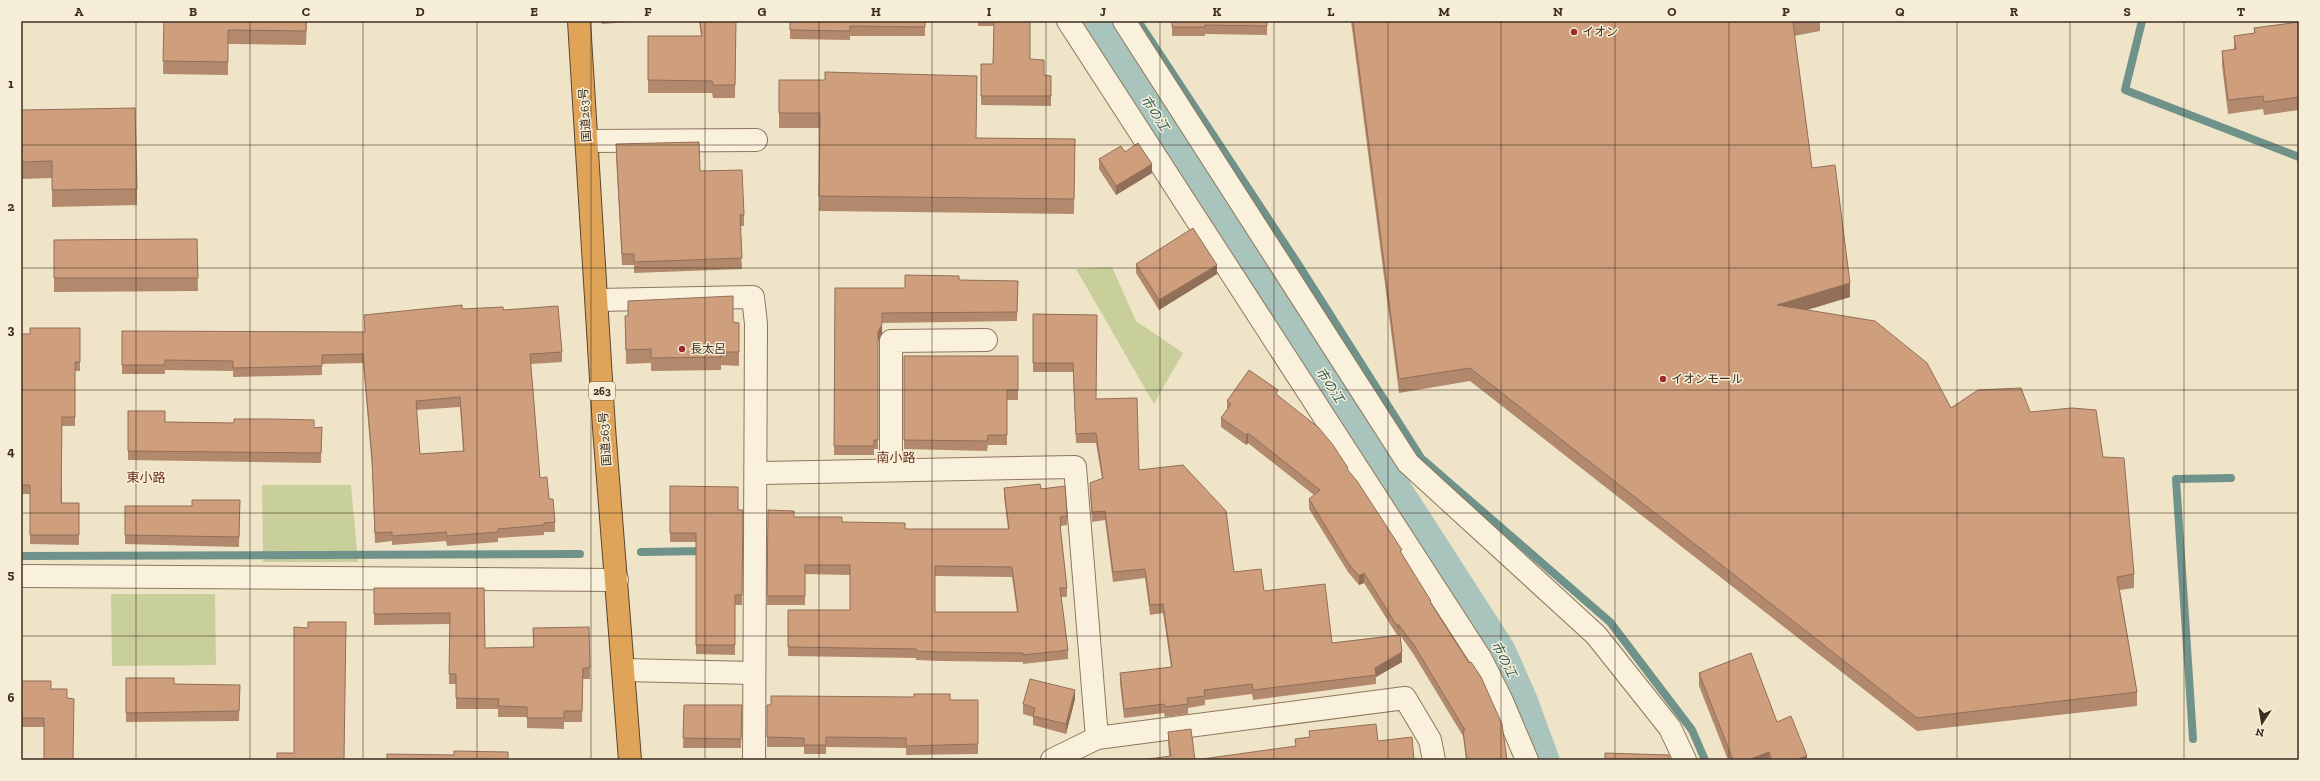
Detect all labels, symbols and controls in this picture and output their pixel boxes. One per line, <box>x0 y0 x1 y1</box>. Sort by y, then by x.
text: A <box>75 4 84 19</box>
text: B <box>189 4 197 19</box>
text: C <box>302 4 310 19</box>
text: D <box>415 4 425 19</box>
text: E <box>530 4 538 19</box>
text: F <box>644 4 652 19</box>
text: G <box>758 4 767 19</box>
text: H <box>871 4 881 19</box>
text: I <box>987 4 992 19</box>
text: J <box>1100 4 1106 19</box>
text: K <box>1213 4 1222 19</box>
text: L <box>1327 4 1335 19</box>
text: M <box>1438 4 1450 19</box>
text: N <box>1553 4 1563 19</box>
text: O <box>1667 4 1677 19</box>
text: P <box>1782 4 1790 19</box>
text: Q <box>1895 4 1905 19</box>
text: R <box>2010 4 2019 19</box>
text: S <box>2123 4 2131 19</box>
text: T <box>2237 4 2246 19</box>
place label: イオン <box>1582 25 1618 39</box>
marker: イオン <box>1569 27 1579 37</box>
text: 1 <box>8 76 14 91</box>
street label: 国道263号 <box>576 87 594 143</box>
water label: 市の江 <box>1138 93 1173 135</box>
text: 2 <box>8 199 15 214</box>
text: 3 <box>8 322 15 337</box>
place label: 長太呂 <box>690 342 726 356</box>
marker: 長太呂 <box>677 344 687 354</box>
water label: 市の江 <box>1313 365 1348 407</box>
place label: イオンモール <box>1671 372 1743 386</box>
marker: イオンモール <box>1658 374 1668 384</box>
road number: 263 <box>589 382 615 400</box>
street label: 国道263号 <box>596 411 614 467</box>
text: 4 <box>7 444 15 459</box>
district label: 南小路 <box>876 450 916 465</box>
district label: 東小路 <box>126 470 166 485</box>
text: 5 <box>8 567 15 582</box>
water label: 市の江 <box>1488 638 1520 682</box>
text: 6 <box>8 690 15 705</box>
north arrow <box>2242 703 2282 743</box>
text: N <box>2254 725 2265 740</box>

